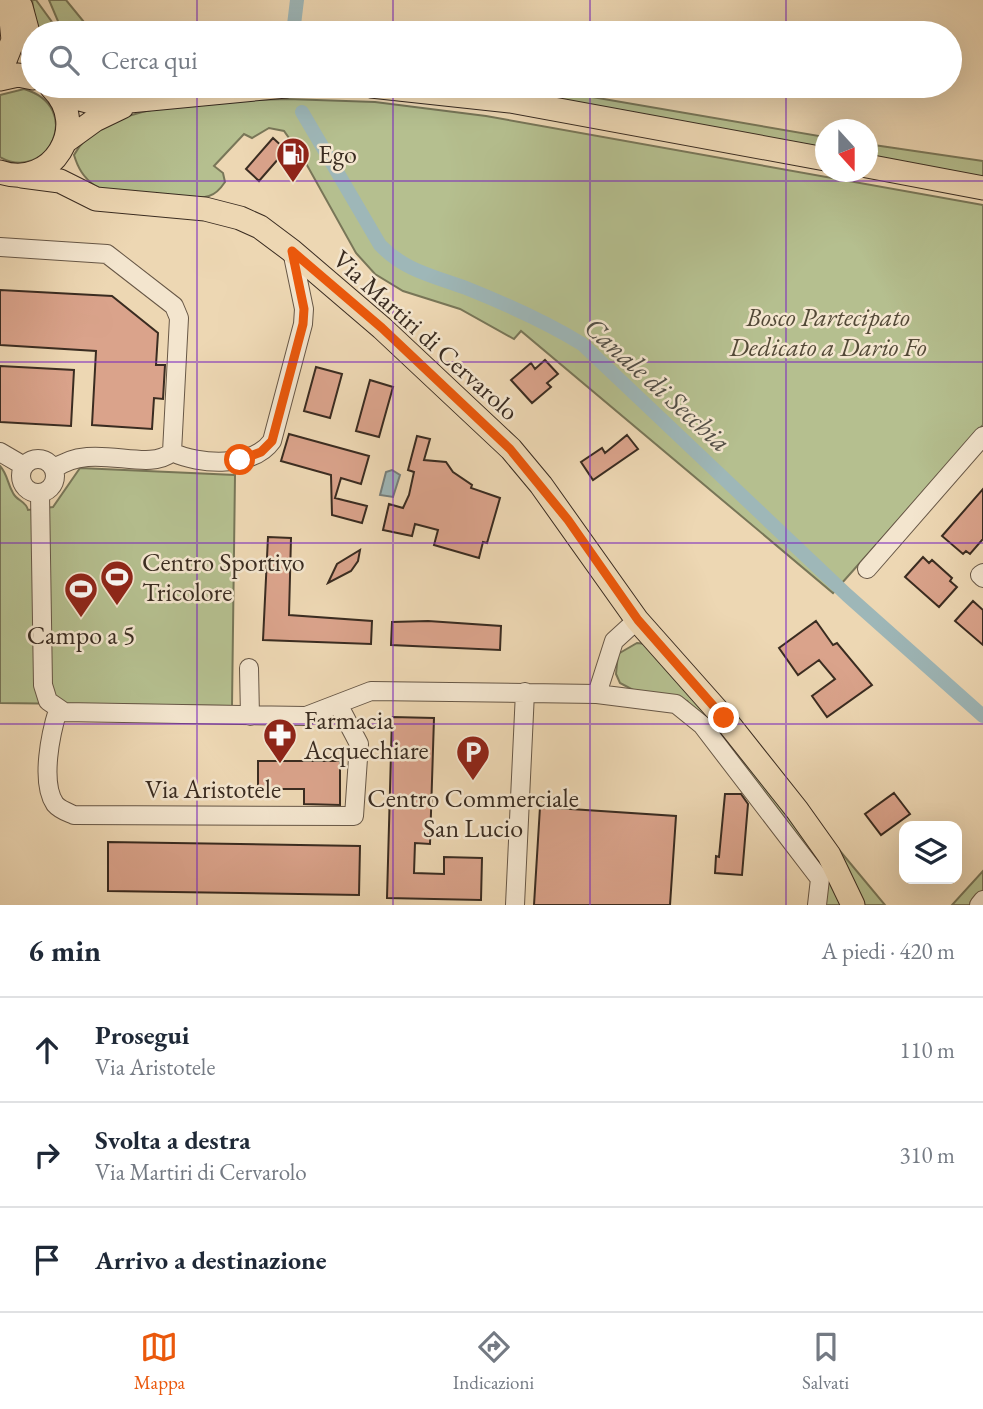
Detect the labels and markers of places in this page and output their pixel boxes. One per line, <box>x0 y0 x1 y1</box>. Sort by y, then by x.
fuel station icon: Ego <box>274 135 312 184</box>
place label: Ego <box>318 137 357 171</box>
place label: Centro Sportivo Tricolore <box>142 545 305 609</box>
sports icon: Centro Sportivo Tricolore <box>98 558 136 607</box>
sports icon: Campo a 5 <box>62 570 100 619</box>
place label: Campo a 5 <box>27 618 135 652</box>
place label: Farmacia Acquechiare <box>303 703 429 767</box>
pharmacy icon: Farmacia Acquechiare <box>261 716 299 765</box>
parking icon: Centro Commerciale San Lucio <box>454 733 492 782</box>
place label: Centro Commerciale San Lucio <box>367 781 579 845</box>

